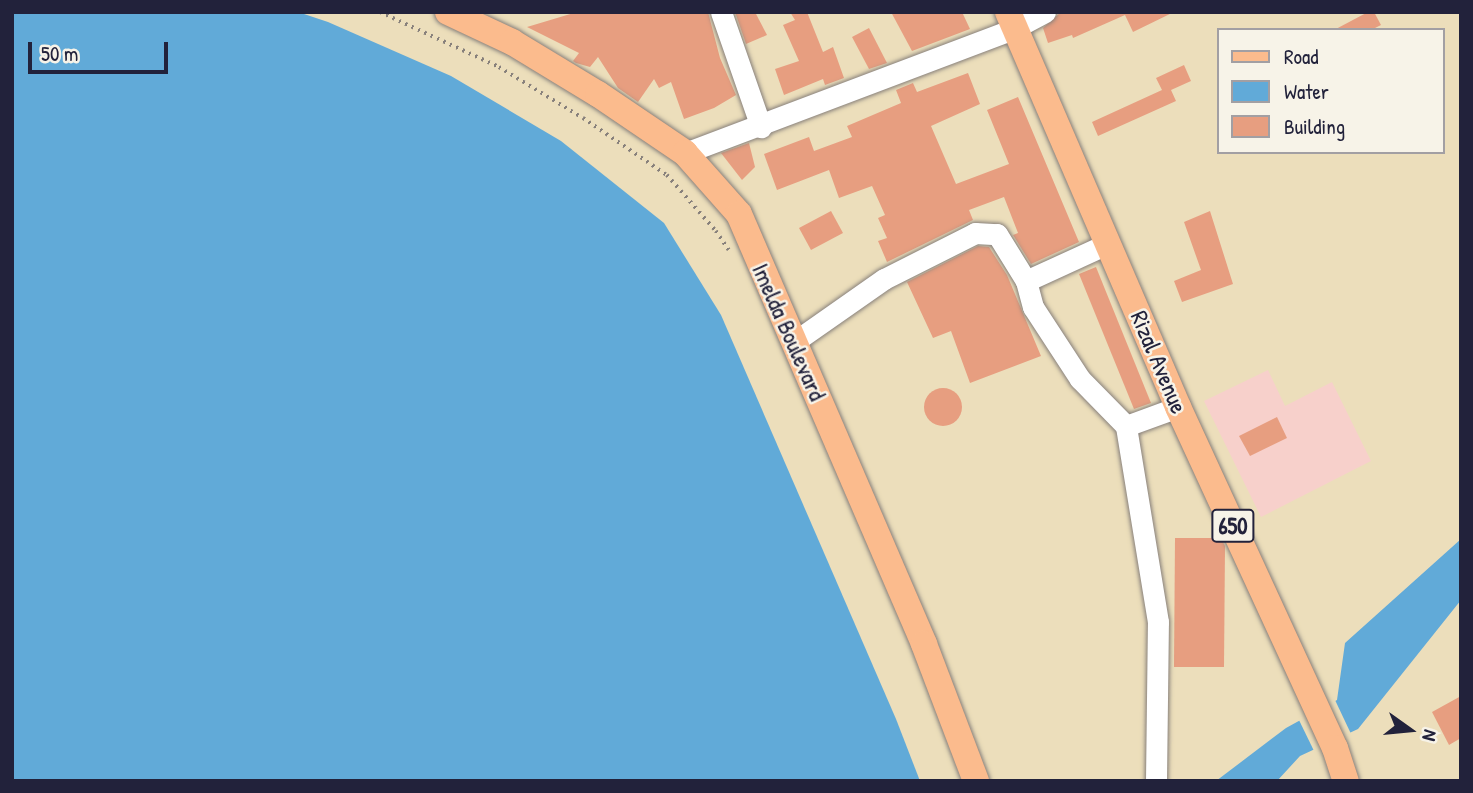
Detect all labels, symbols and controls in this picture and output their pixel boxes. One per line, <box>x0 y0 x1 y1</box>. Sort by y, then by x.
scale bar <box>32 28 172 72</box>
legend <box>1218 28 1445 154</box>
text: 50 m <box>41 39 78 68</box>
text: Road <box>1284 42 1318 71</box>
text: Water <box>1284 77 1329 106</box>
text: Building <box>1284 112 1345 141</box>
street label: Imelda Boulevard <box>746 259 832 405</box>
street label: Rizal Avenue <box>1125 306 1193 418</box>
road number: 650 <box>1210 506 1256 546</box>
north arrow <box>1375 695 1445 765</box>
text: N <box>1416 727 1444 744</box>

